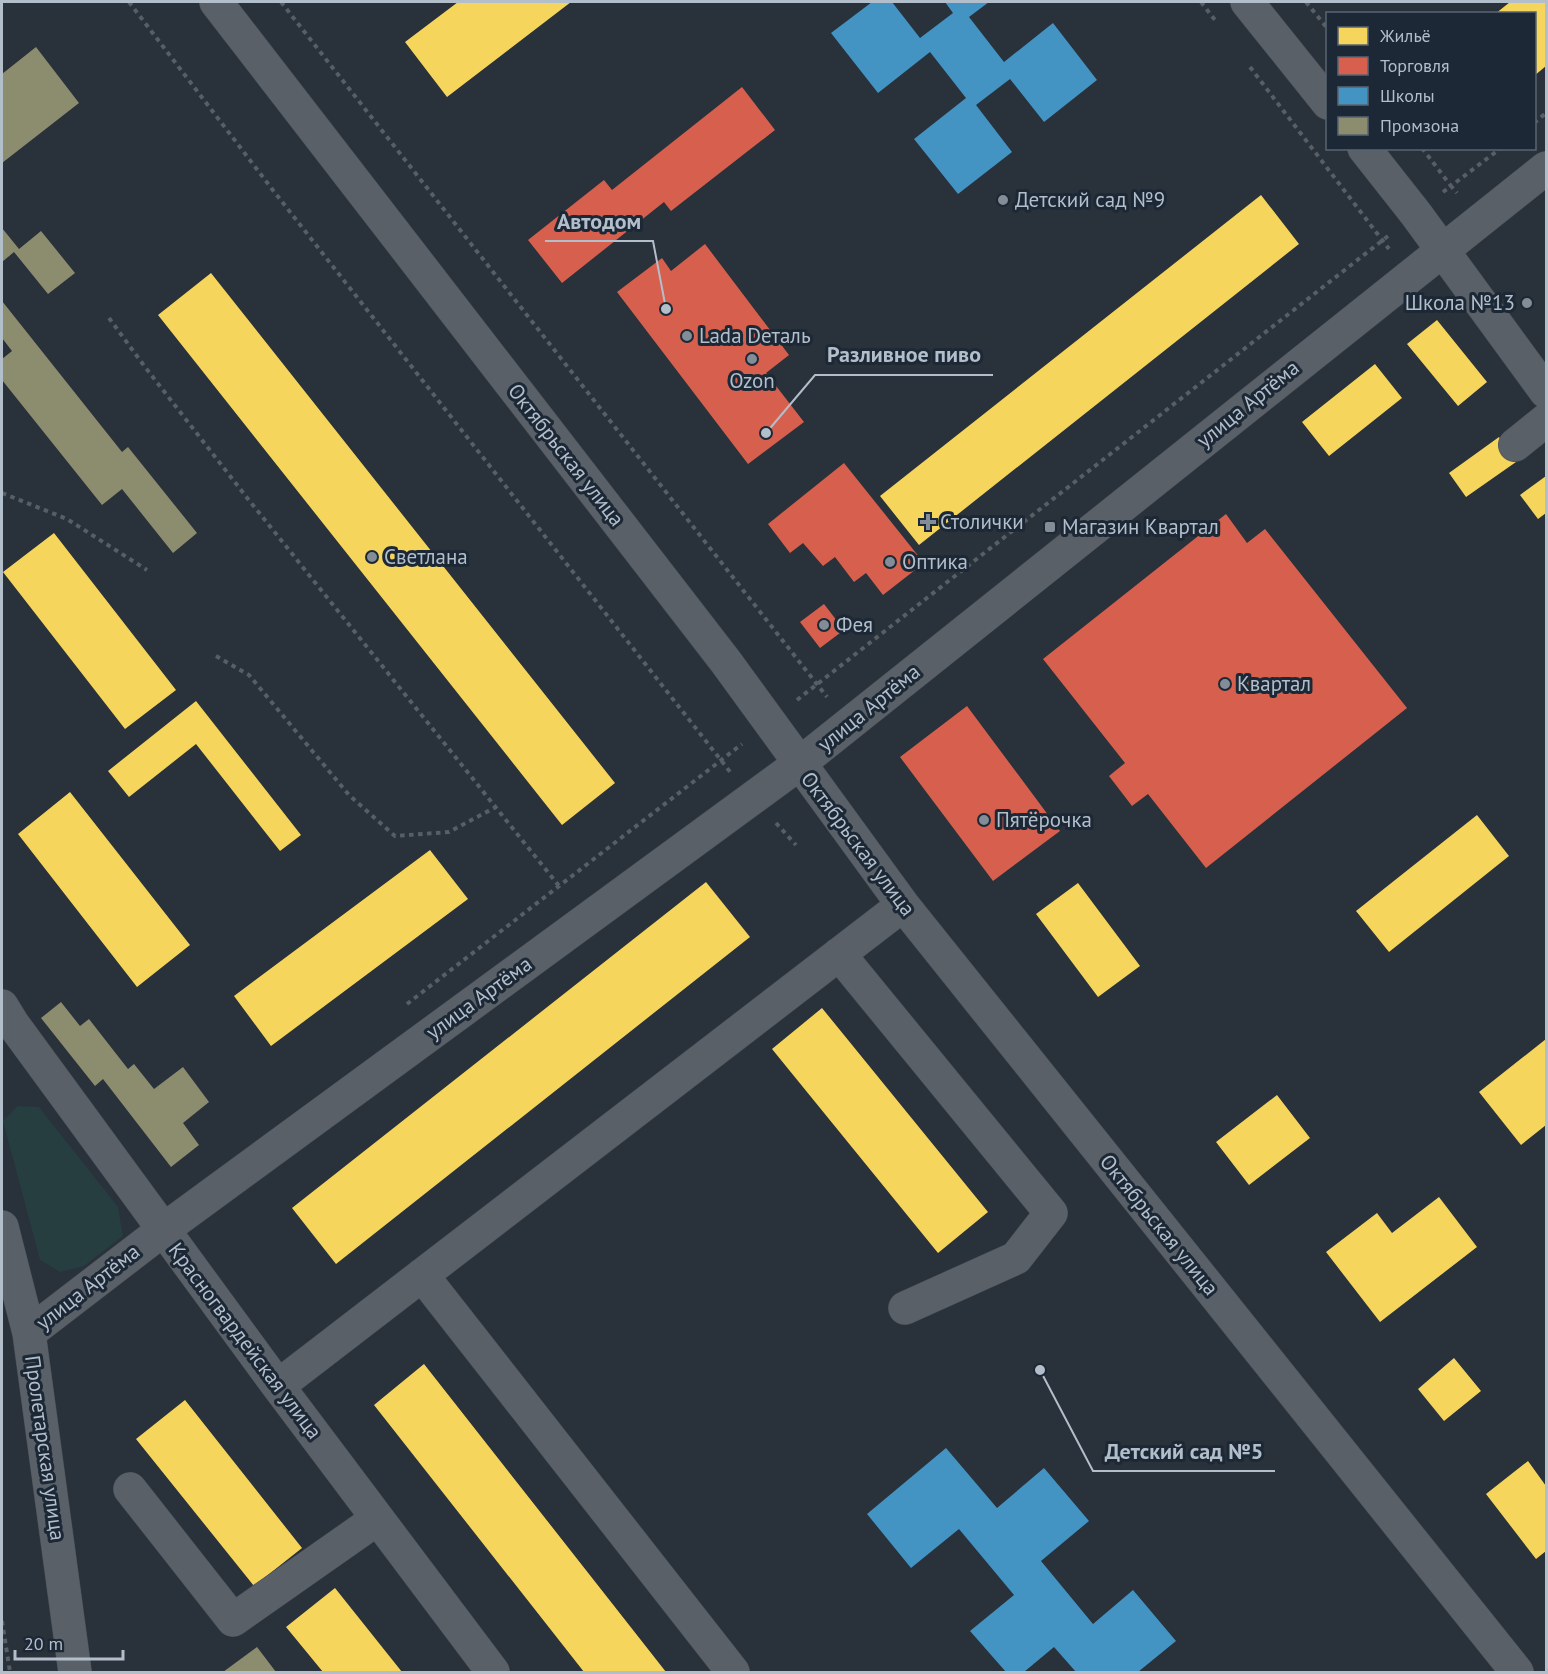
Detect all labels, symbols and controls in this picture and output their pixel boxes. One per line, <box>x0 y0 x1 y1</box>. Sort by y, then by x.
legend <box>1326 12 1536 150</box>
text: Жильё <box>1379 24 1431 47</box>
text: Торговля <box>1380 54 1450 77</box>
text: Школы <box>1380 84 1435 107</box>
text: Промзона <box>1380 114 1459 137</box>
place label: Детский сад №9 <box>1015 186 1165 213</box>
marker: Детский сад №9 <box>996 193 1010 207</box>
callout: Автодом <box>545 201 653 241</box>
text: Автодом <box>557 207 641 235</box>
place label: Школа №13 <box>1405 289 1515 316</box>
marker: Школа №13 <box>1520 296 1534 310</box>
place label: Lada Dеталь <box>699 322 811 349</box>
marker: Lada Dеталь <box>680 329 694 343</box>
callout: Разливное пиво <box>815 335 993 375</box>
text: Разливное пиво <box>827 340 981 368</box>
marker: Ozon <box>745 352 759 366</box>
street label: улица Артёма <box>1191 354 1304 453</box>
place label: Ozon <box>729 367 775 394</box>
street label: Октябрьская улица <box>502 378 631 531</box>
place label: Столички <box>940 508 1024 535</box>
place label: Магазин Квартал <box>1062 513 1219 540</box>
marker: Столички <box>921 515 935 529</box>
marker: Магазин Квартал <box>1043 520 1057 534</box>
place label: Светлана <box>384 543 468 570</box>
place label: Оптика <box>902 548 968 575</box>
marker: Светлана <box>365 550 379 564</box>
marker: Оптика <box>883 555 897 569</box>
place label: Фея <box>836 611 873 638</box>
marker: Фея <box>817 618 831 632</box>
street label: улица Артёма <box>812 658 925 757</box>
place label: Квартал <box>1237 670 1311 697</box>
marker: Квартал <box>1218 677 1232 691</box>
street label: Октябрьская улица <box>795 766 921 921</box>
place label: Пятёрочка <box>996 806 1092 833</box>
marker: Пятёрочка <box>977 813 991 827</box>
street label: улица Артёма <box>420 950 537 1045</box>
street label: Октябрьская улица <box>1094 1149 1225 1301</box>
street label: Красногвардейская улица <box>163 1237 328 1444</box>
street label: улица Артёма <box>30 1238 145 1336</box>
street label: Пролетарская улица <box>19 1354 72 1542</box>
callout: Детский сад №5 <box>1093 1431 1275 1471</box>
text: Детский сад №5 <box>1105 1437 1263 1465</box>
scale bar <box>15 1623 123 1661</box>
text: 20 m <box>24 1632 63 1655</box>

